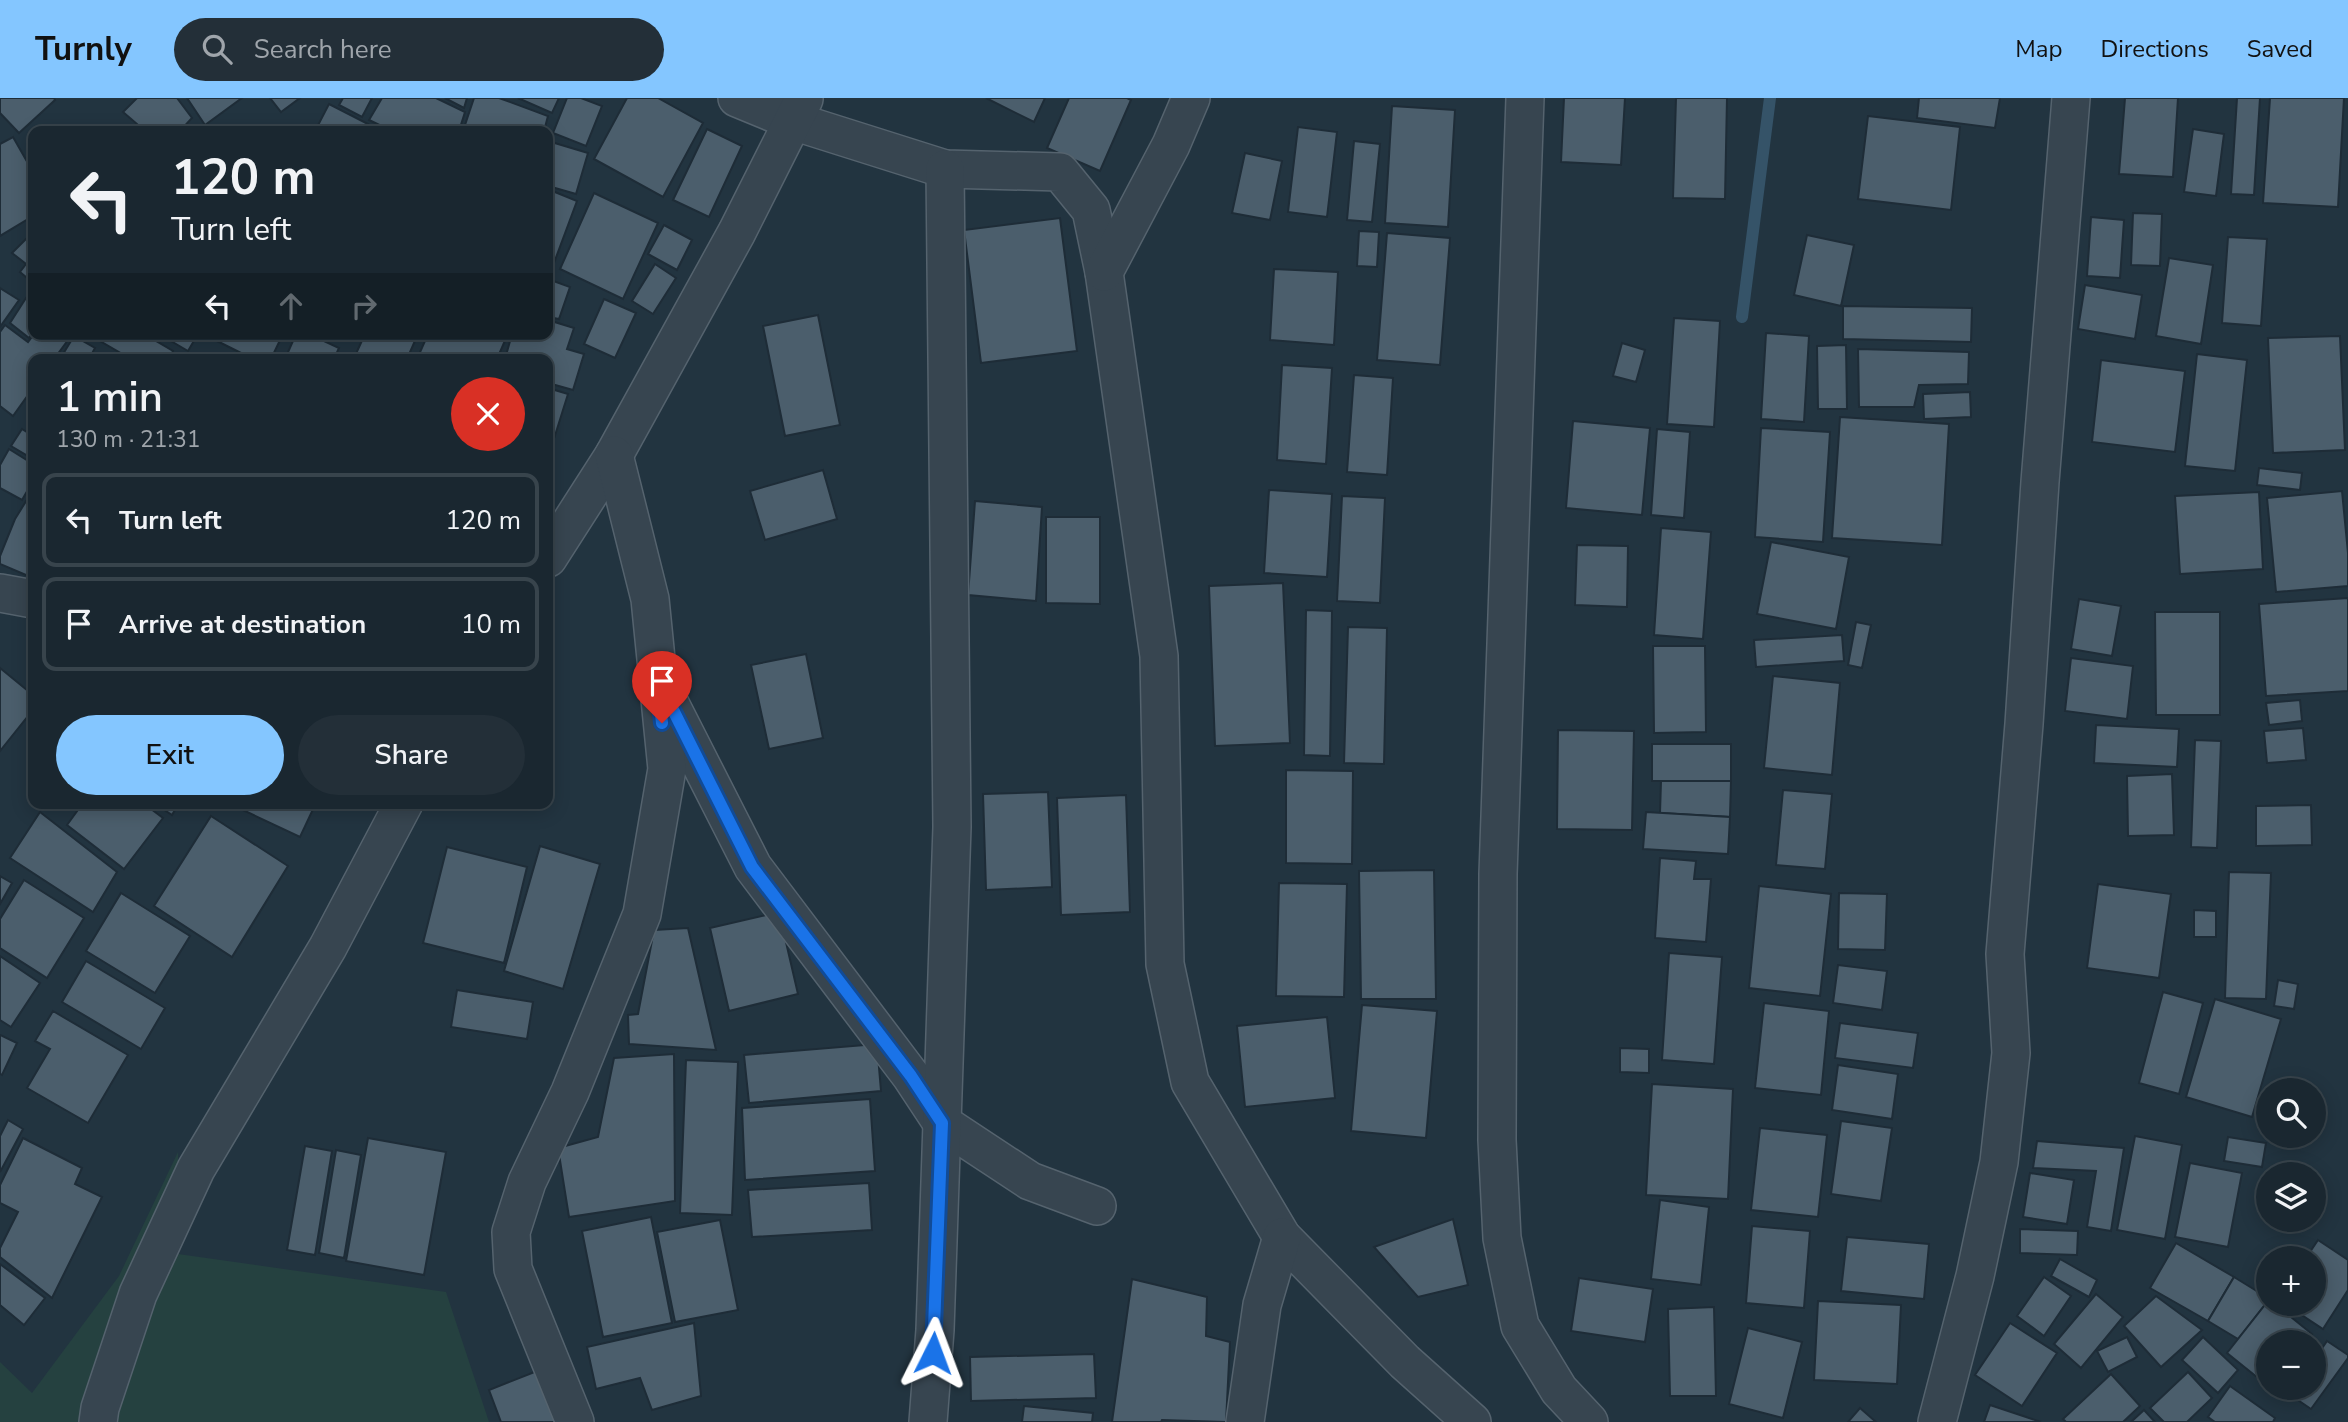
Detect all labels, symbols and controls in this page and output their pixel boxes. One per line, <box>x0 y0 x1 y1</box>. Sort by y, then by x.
search box <box>174 18 664 81</box>
text: Turnly <box>35 27 132 72</box>
icon: search <box>198 30 236 68</box>
text: Search here <box>254 32 392 67</box>
text: Map <box>2015 33 2062 65</box>
text: Directions <box>2100 33 2209 65</box>
text: Saved <box>2247 33 2313 65</box>
text: 120 m <box>171 144 315 211</box>
icon: left <box>56 154 147 245</box>
text: Turn left <box>171 208 291 251</box>
icon: left <box>199 287 237 325</box>
icon: ahead <box>272 287 310 325</box>
icon: right <box>345 287 383 325</box>
text: 1 min <box>56 369 163 426</box>
button: close <box>451 377 525 451</box>
text: 130 m · 21:31 <box>56 424 201 455</box>
icon: left <box>60 501 98 539</box>
text: Turn left <box>119 503 222 538</box>
text: 120 m <box>445 503 521 538</box>
icon: arrive <box>60 605 98 643</box>
text: Arrive at destination <box>119 607 366 642</box>
text: 10 m <box>461 607 521 642</box>
pin <box>632 651 692 723</box>
icon: arrive <box>643 662 681 700</box>
button: Exit <box>56 715 284 795</box>
button: Share <box>298 715 525 795</box>
map controls <box>2256 1078 2326 1400</box>
button: search <box>2256 1078 2326 1148</box>
button: layers <box>2256 1162 2326 1232</box>
button: + <box>2256 1246 2326 1316</box>
position arrow <box>896 1316 970 1390</box>
button: − <box>2256 1330 2326 1400</box>

